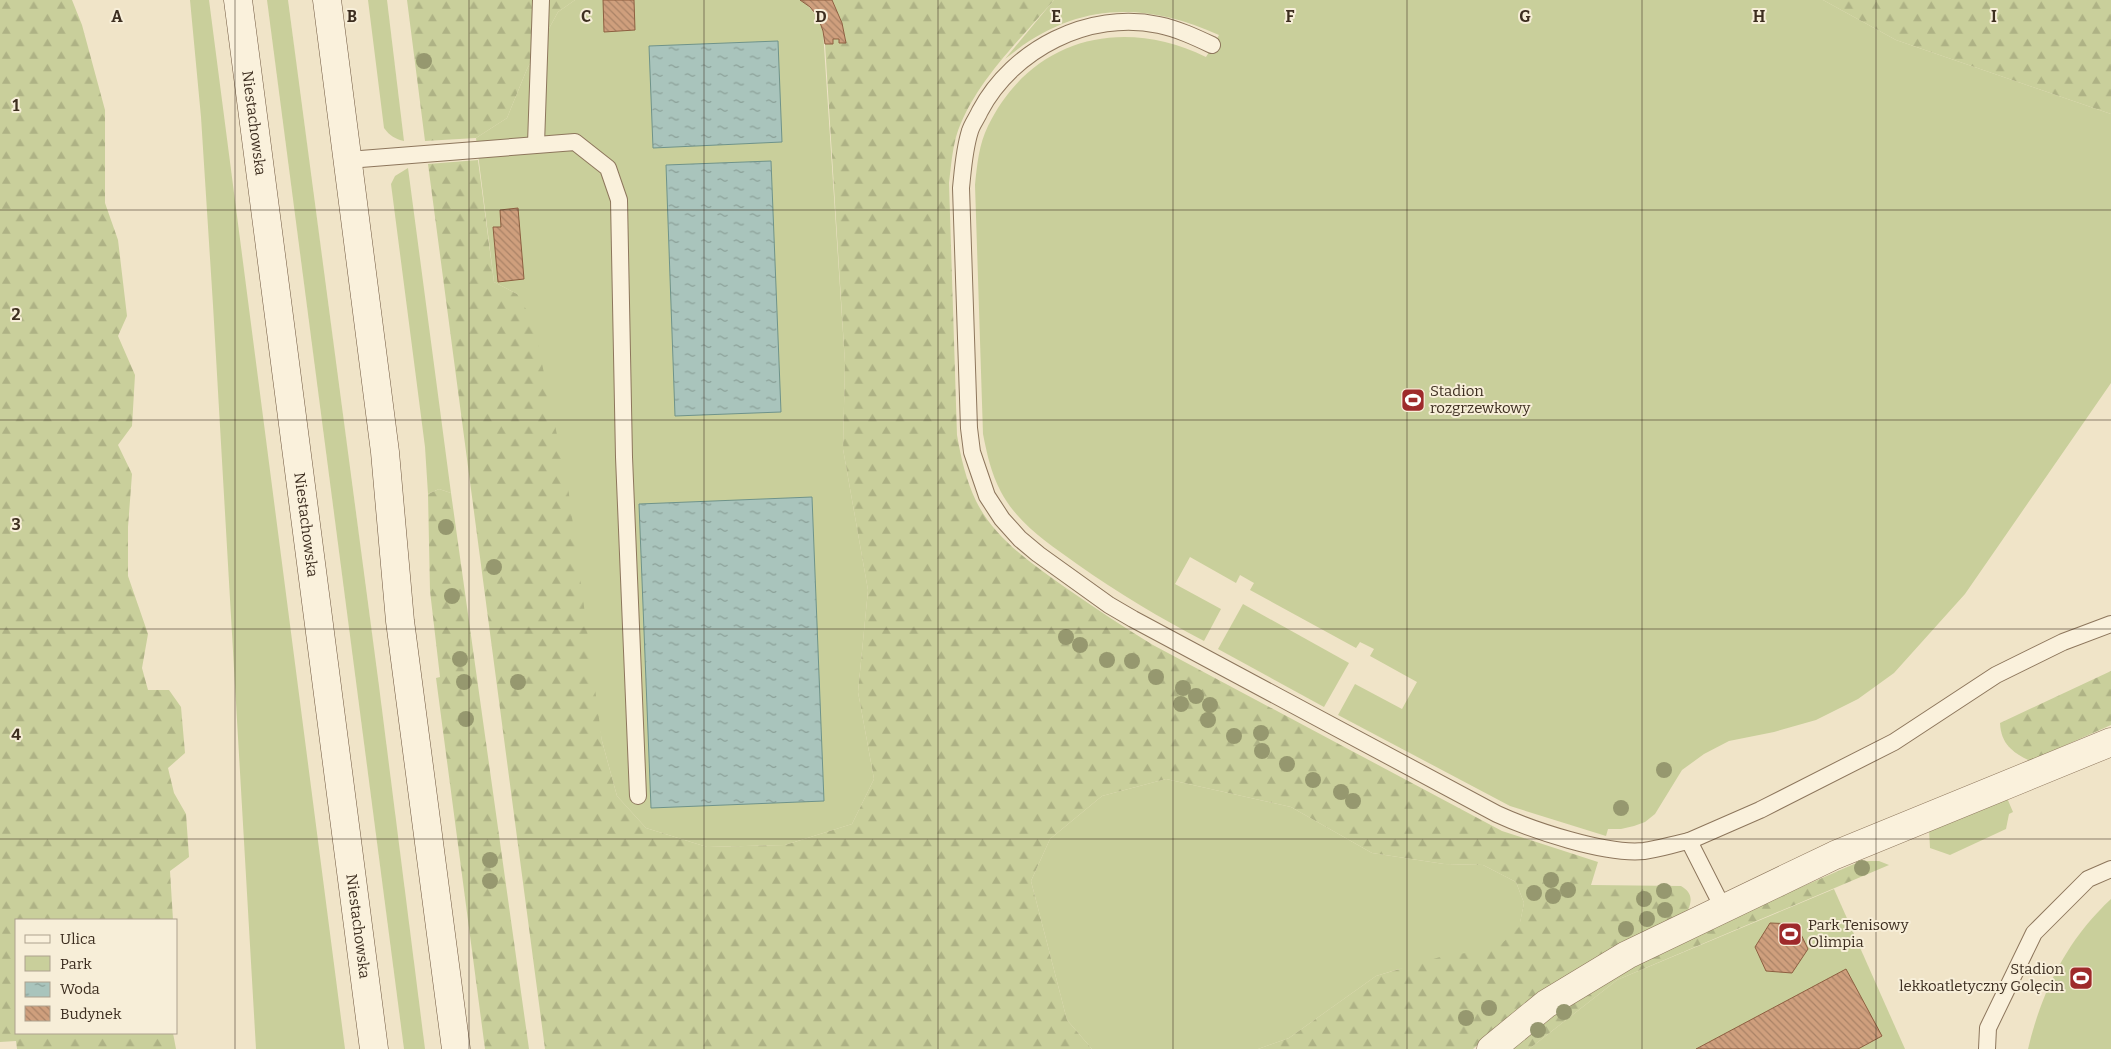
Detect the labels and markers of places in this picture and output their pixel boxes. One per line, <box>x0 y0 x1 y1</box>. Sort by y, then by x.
place label: Stadion rozgrzewkowy <box>1430 382 1531 417</box>
sports icon: Stadion rozgrzewkowy <box>1400 387 1426 413</box>
place label: Park Tenisowy Olimpia <box>1808 916 1909 951</box>
sports icon: Park Tenisowy Olimpia <box>1777 921 1803 947</box>
place label: Stadion lekkoatletyczny Golęcin <box>1899 960 2064 995</box>
sports icon: Stadion lekkoatletyczny Golęcin <box>2068 965 2094 991</box>

